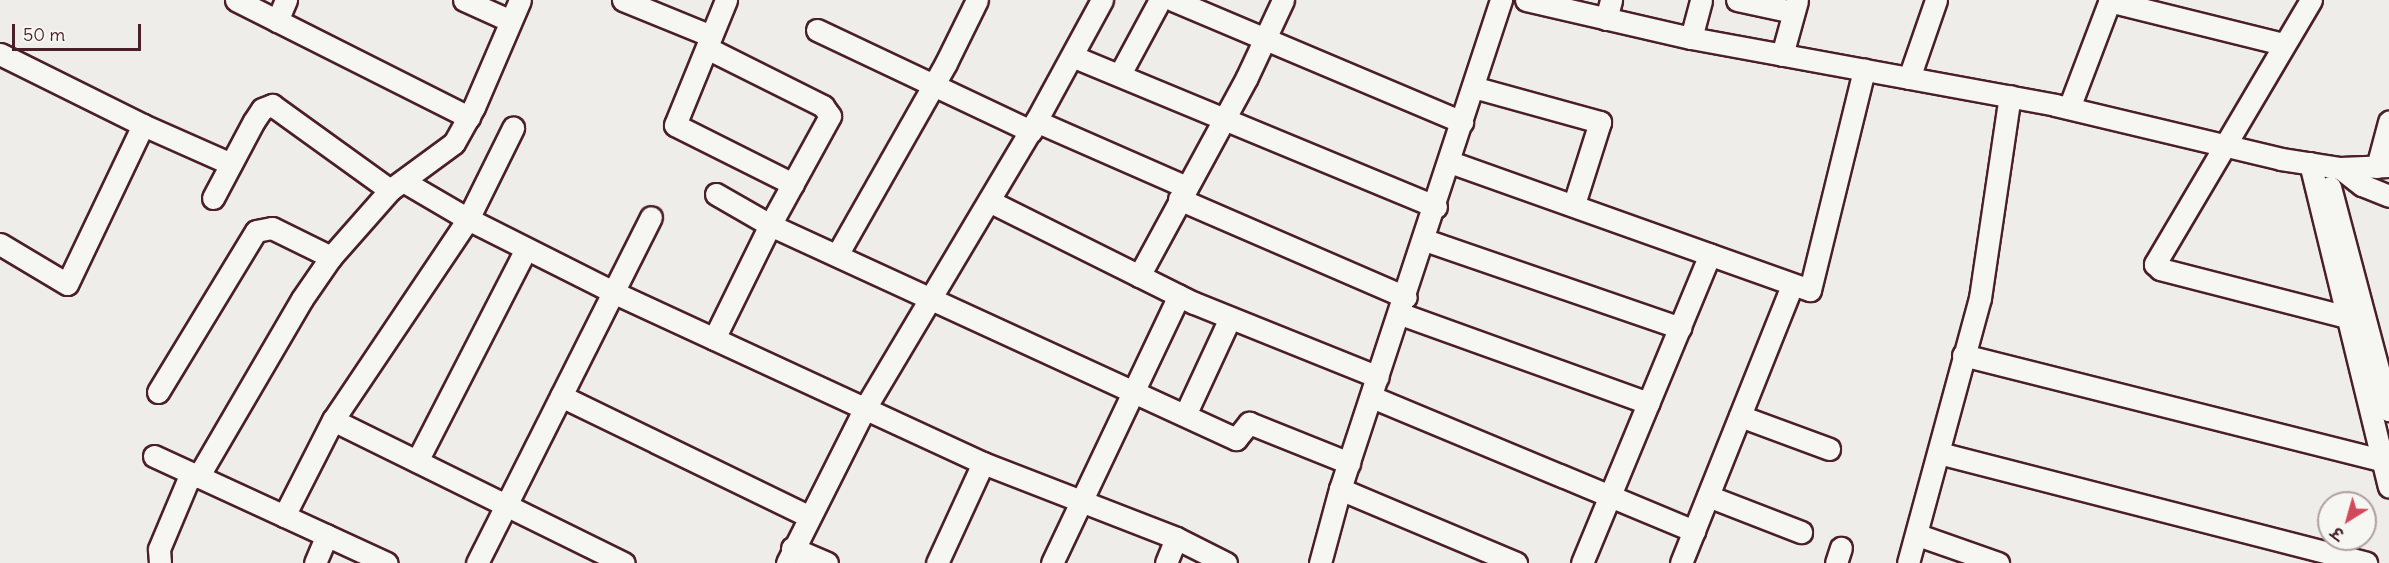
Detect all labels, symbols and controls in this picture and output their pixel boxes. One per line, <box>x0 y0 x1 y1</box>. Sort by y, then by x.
scale bar <box>15 12 144 50</box>
text: 50 m <box>23 23 65 46</box>
north arrow <box>2317 491 2377 551</box>
text: उ <box>2327 523 2348 545</box>

